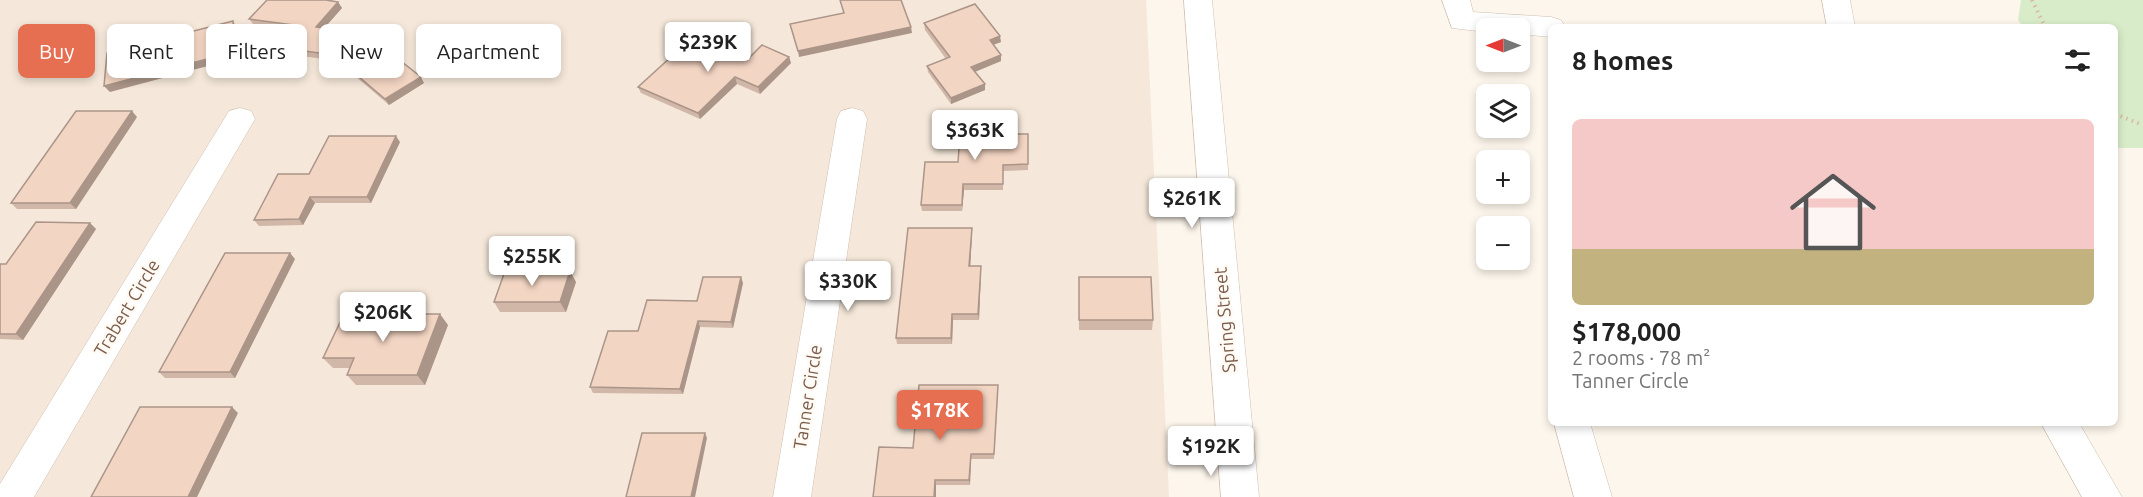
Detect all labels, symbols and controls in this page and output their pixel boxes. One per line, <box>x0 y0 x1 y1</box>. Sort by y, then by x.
north arrow <box>1476 18 1530 72</box>
map controls <box>1476 18 1530 270</box>
pin: $239K <box>666 22 750 73</box>
chip: Buy <box>18 24 95 78</box>
chip: Rent <box>107 24 194 78</box>
chip: Filters <box>206 24 307 78</box>
chip: New <box>319 24 404 78</box>
chip: Apartment <box>416 24 561 78</box>
text: $239K <box>679 30 737 53</box>
icon: filters <box>2061 44 2094 77</box>
text: 8 homes <box>1572 46 1673 75</box>
button: layers <box>1476 84 1530 138</box>
pin: $363K <box>933 110 1017 161</box>
text: $363K <box>946 118 1004 141</box>
button: + <box>1476 150 1530 204</box>
icon: home <box>1779 158 1887 266</box>
pin: $261K <box>1150 178 1234 229</box>
text: $261K <box>1163 186 1221 209</box>
button: − <box>1476 216 1530 270</box>
pin: $255K <box>490 236 574 287</box>
text: $255K <box>503 244 561 267</box>
street label: Trabert Circle <box>89 256 163 359</box>
pin: $330K <box>806 261 890 312</box>
street label: Spring Street <box>1209 266 1239 374</box>
text: $330K <box>819 269 877 292</box>
pin: $206K <box>341 292 425 343</box>
text: $206K <box>354 300 412 323</box>
text: $178,000 <box>1572 317 1681 346</box>
street label: Tanner Circle <box>789 343 825 450</box>
text: 2 rooms · 78 m² <box>1572 346 1710 369</box>
text: Tanner Circle <box>1572 369 1689 392</box>
pin: $178K <box>898 390 982 441</box>
text: $178K <box>911 398 969 421</box>
pin: $192K <box>1169 426 1253 477</box>
text: $192K <box>1182 434 1240 457</box>

